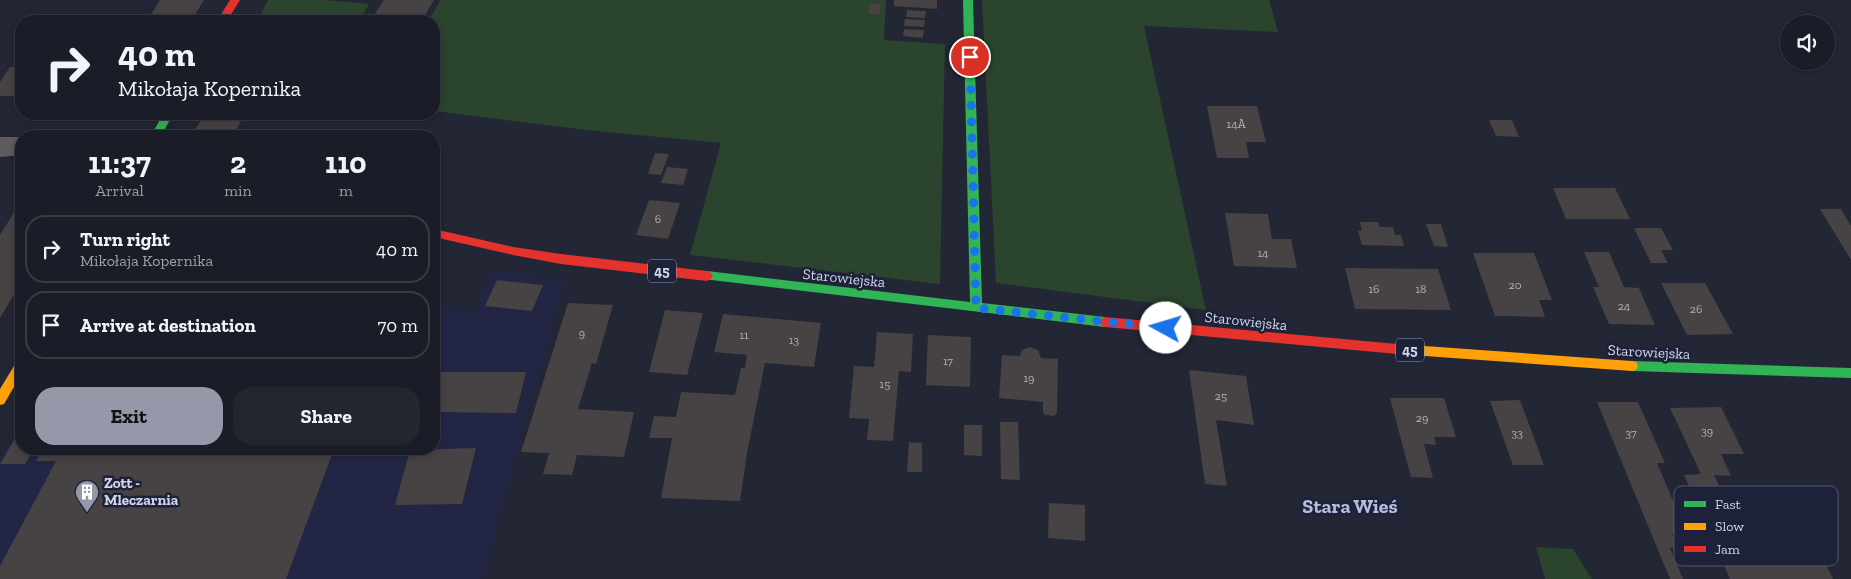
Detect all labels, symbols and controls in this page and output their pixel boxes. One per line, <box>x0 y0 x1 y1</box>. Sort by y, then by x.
map controls <box>1780 15 1835 70</box>
button: sound <box>1780 15 1835 70</box>
text: 40 m <box>118 33 195 75</box>
icon: right <box>35 35 100 100</box>
pin <box>949 36 991 78</box>
icon: arrive <box>956 43 984 71</box>
text: Mikołaja Kopernika <box>118 75 301 102</box>
house number: 14A <box>1227 117 1246 131</box>
text: 11:37 <box>88 145 151 181</box>
text: 2 <box>230 145 246 181</box>
text: 110 <box>325 145 367 181</box>
text: Arrival <box>96 181 144 200</box>
text: min <box>224 181 252 200</box>
text: m <box>339 181 353 200</box>
house number: 6 <box>655 212 661 226</box>
text: Turn right <box>80 228 170 251</box>
icon: right <box>37 235 65 263</box>
text: 40 m <box>376 238 418 261</box>
house number: 14 <box>1257 246 1269 260</box>
text: Mikołaja Kopernika <box>80 251 213 270</box>
road number: 45 <box>648 260 676 282</box>
street label: Starowiejska <box>802 265 886 291</box>
house number: 20 <box>1508 278 1522 292</box>
house number: 16 <box>1369 282 1380 296</box>
house number: 18 <box>1415 282 1427 296</box>
house number: 24 <box>1618 299 1631 313</box>
position arrow <box>1139 301 1191 353</box>
house number: 26 <box>1690 302 1702 316</box>
street label: Starowiejska <box>1204 308 1288 334</box>
icon: arrive <box>37 311 65 339</box>
text: Arrive at destination <box>80 314 256 337</box>
text: 70 m <box>377 314 418 337</box>
house number: 9 <box>579 326 585 340</box>
house number: 11 <box>739 328 749 342</box>
house number: 13 <box>789 333 799 347</box>
road number: 45 <box>1396 338 1424 362</box>
street label: Starowiejska <box>1607 341 1691 363</box>
house number: 17 <box>943 354 953 368</box>
house number: 19 <box>1024 371 1035 385</box>
house number: 15 <box>880 377 890 391</box>
button: Exit <box>35 387 223 445</box>
button: Share <box>233 387 420 445</box>
house number: 25 <box>1215 389 1227 403</box>
house number: 29 <box>1416 411 1428 425</box>
house number: 39 <box>1701 424 1713 438</box>
house number: 33 <box>1511 426 1523 440</box>
house number: 37 <box>1625 426 1637 440</box>
place label: Zott - Mleczarnia <box>104 474 179 509</box>
building icon: Zott - Mleczarnia <box>74 479 100 513</box>
legend <box>1674 486 1838 566</box>
district label: Stara Wieś <box>1302 494 1398 518</box>
text: Fast <box>1715 496 1742 513</box>
text: Slow <box>1715 518 1744 535</box>
text: Jam <box>1715 541 1740 558</box>

